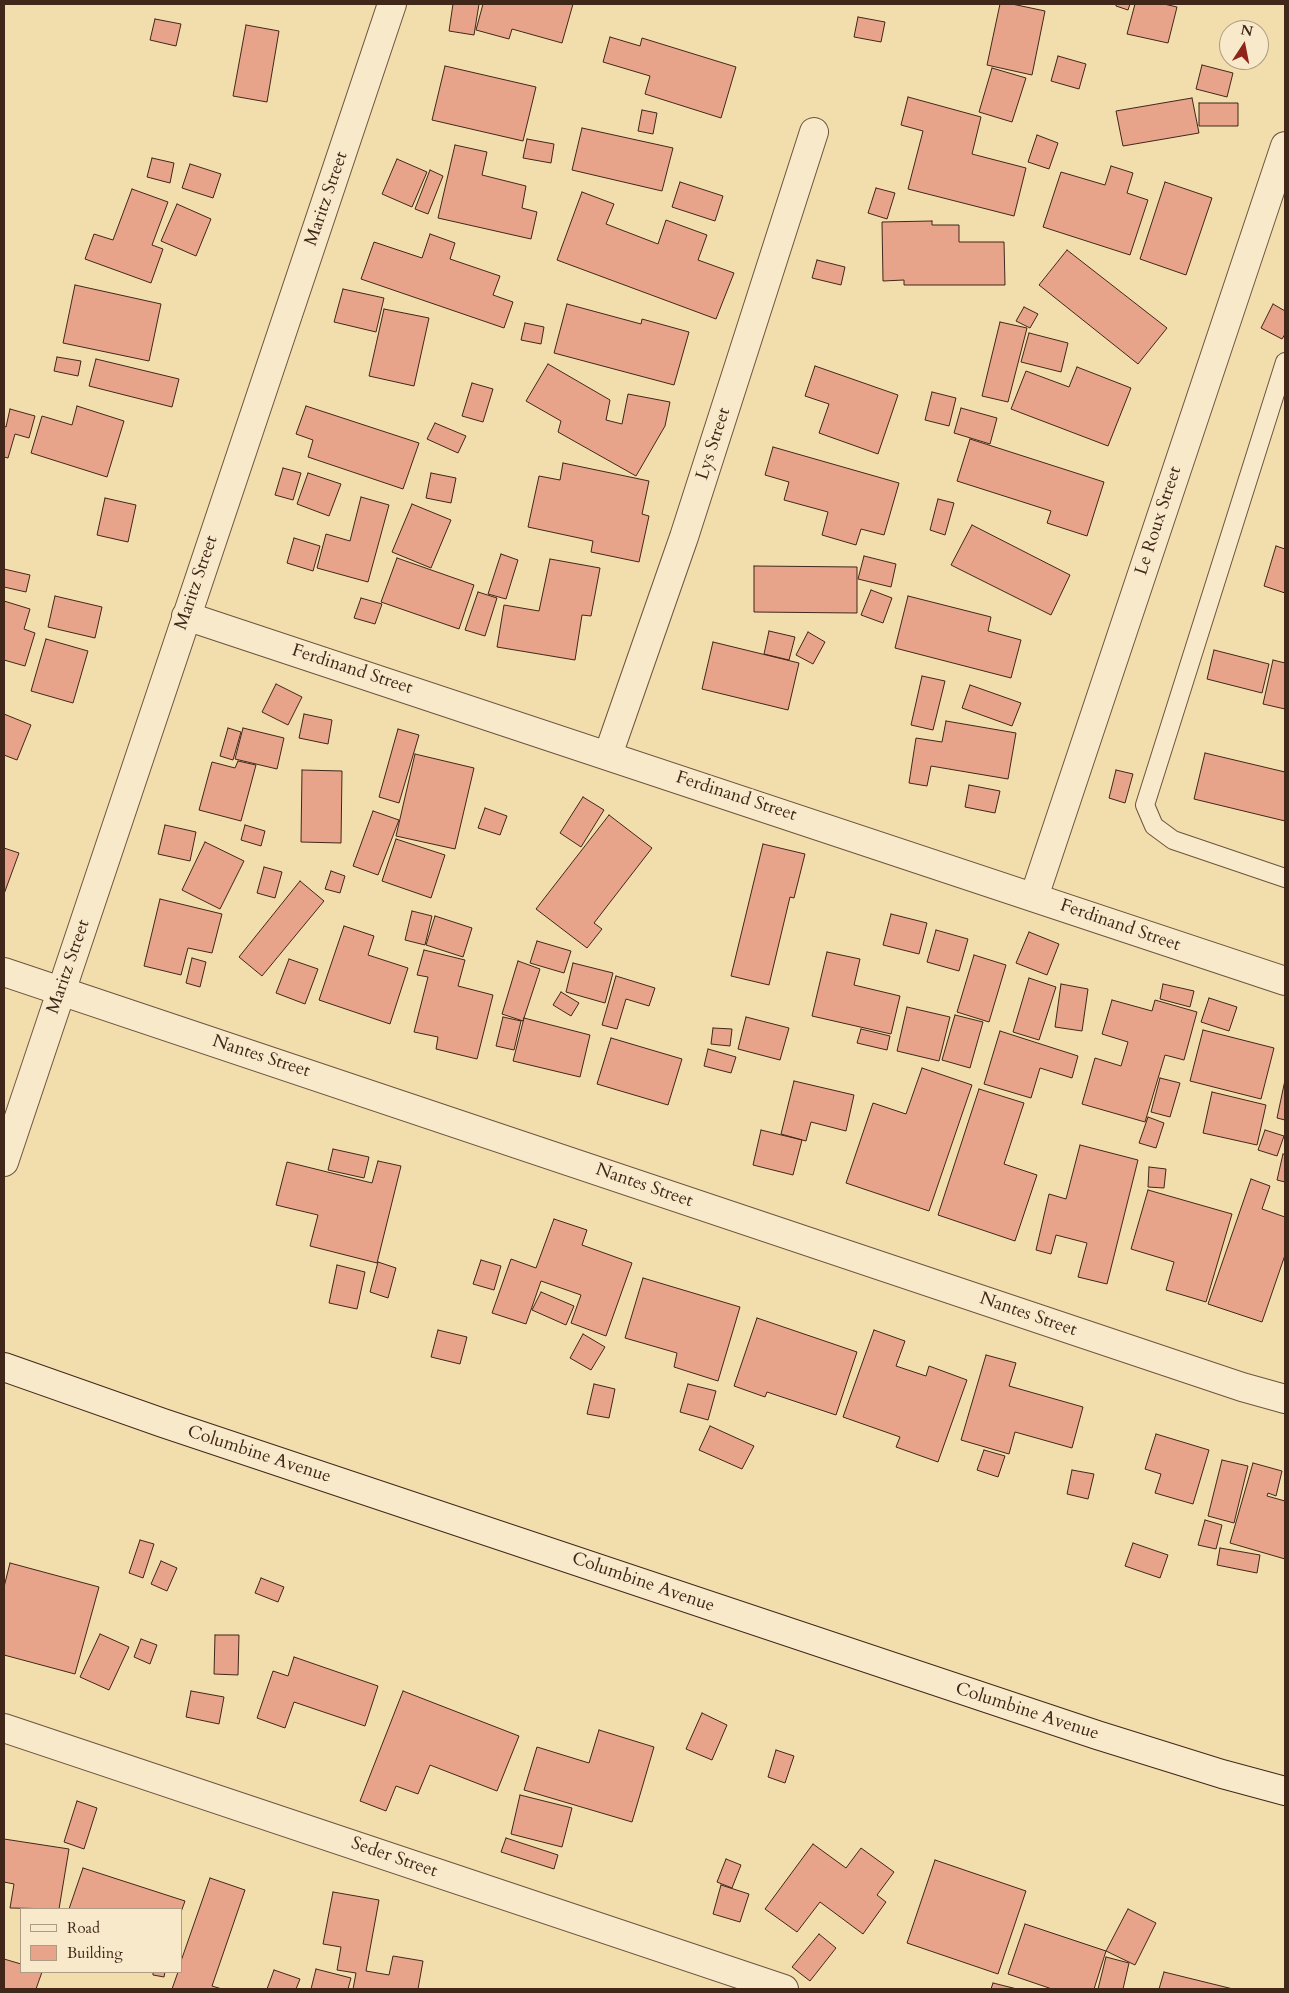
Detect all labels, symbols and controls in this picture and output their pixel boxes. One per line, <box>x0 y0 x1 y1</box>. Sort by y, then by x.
north arrow <box>1219 20 1269 70</box>
text: N <box>1239 20 1255 41</box>
street label: Maritz Street <box>301 149 353 249</box>
street label: Lys Street <box>692 405 736 483</box>
street label: Le Roux Street <box>1131 464 1187 578</box>
street label: Maritz Street <box>171 533 223 633</box>
street label: Ferdinand Street <box>289 640 415 700</box>
street label: Ferdinand Street <box>673 767 799 827</box>
street label: Ferdinand Street <box>1057 895 1183 957</box>
street label: Maritz Street <box>43 917 95 1017</box>
street label: Nantes Street <box>209 1031 313 1083</box>
street label: Nantes Street <box>593 1159 695 1213</box>
street label: Nantes Street <box>977 1288 1079 1342</box>
street label: Columbine Avenue <box>185 1422 333 1488</box>
street label: Columbine Avenue <box>569 1548 717 1618</box>
street label: Columbine Avenue <box>953 1679 1101 1745</box>
street label: Seder Street <box>348 1833 440 1883</box>
legend <box>20 1908 182 1973</box>
text: Road <box>67 1918 100 1938</box>
text: Building <box>67 1943 123 1963</box>

